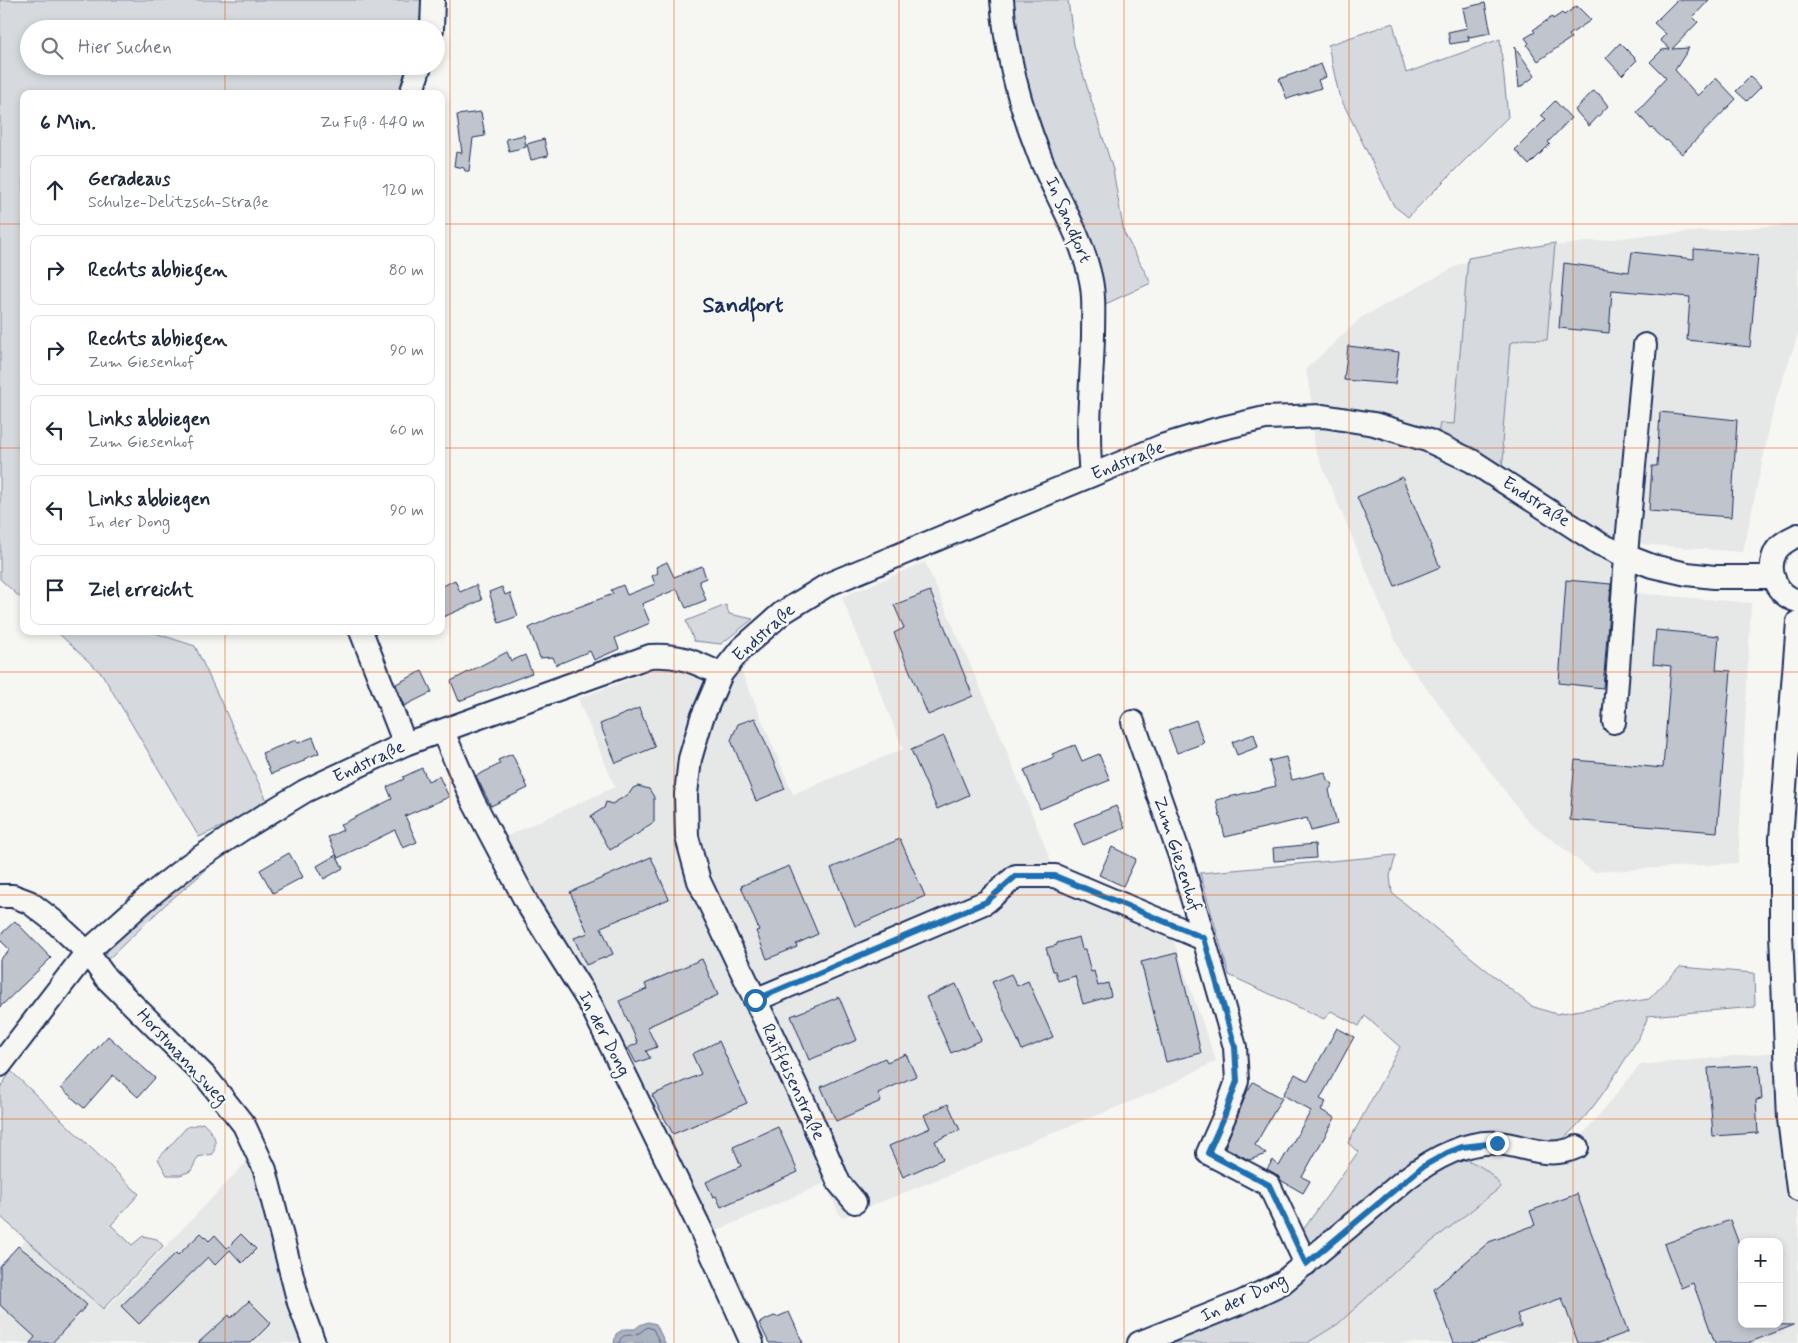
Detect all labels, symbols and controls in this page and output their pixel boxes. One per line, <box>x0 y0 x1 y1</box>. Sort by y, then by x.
search box <box>20 20 445 75</box>
icon: search <box>38 34 66 62</box>
text: Hier suchen <box>78 35 172 60</box>
text: 6 Min. <box>40 109 96 137</box>
text: Zu Fuß · 440 m <box>320 112 425 133</box>
text: Geradeaus <box>88 167 170 192</box>
street label: In Sandfort <box>1037 173 1097 268</box>
icon: ahead <box>41 176 69 204</box>
text: 120 m <box>382 180 424 201</box>
text: Schulze-Delitzsch-Straße <box>88 192 269 213</box>
icon: right <box>41 256 69 284</box>
text: Rechts abbiegen <box>88 258 227 283</box>
text: 80 m <box>389 260 424 281</box>
district label: Sandfort <box>702 292 784 322</box>
text: Rechts abbiegen <box>88 327 227 352</box>
icon: right <box>41 336 69 364</box>
text: 90 m <box>390 340 424 361</box>
text: Zum Giesenhof <box>88 352 194 373</box>
text: Links abbiegen <box>88 407 210 432</box>
icon: left <box>41 416 69 444</box>
text: 60 m <box>390 420 424 441</box>
text: Zum Giesenhof <box>88 432 194 453</box>
street label: Endstraße <box>1088 435 1168 486</box>
street label: Endstraße <box>1497 471 1575 533</box>
text: Links abbiegen <box>88 487 210 512</box>
icon: left <box>41 496 69 524</box>
text: 90 m <box>390 500 424 521</box>
text: In der Dong <box>88 512 170 533</box>
icon: arrive <box>41 576 69 604</box>
text: Ziel erreicht <box>88 578 193 603</box>
street label: Endstraße <box>727 598 801 668</box>
street label: Endstraße <box>329 735 409 789</box>
street label: Zum Giesenhof <box>1147 793 1207 915</box>
street label: In der Dong <box>571 987 636 1081</box>
route start <box>744 989 767 1012</box>
street label: Horstmannsweg <box>130 1003 233 1111</box>
street label: Raiffeisenstraße <box>755 1020 831 1144</box>
route end <box>1486 1132 1509 1155</box>
map controls <box>1738 1238 1783 1328</box>
button: + <box>1738 1238 1783 1283</box>
street label: In der Dong <box>1197 1268 1291 1329</box>
button: − <box>1738 1283 1783 1328</box>

